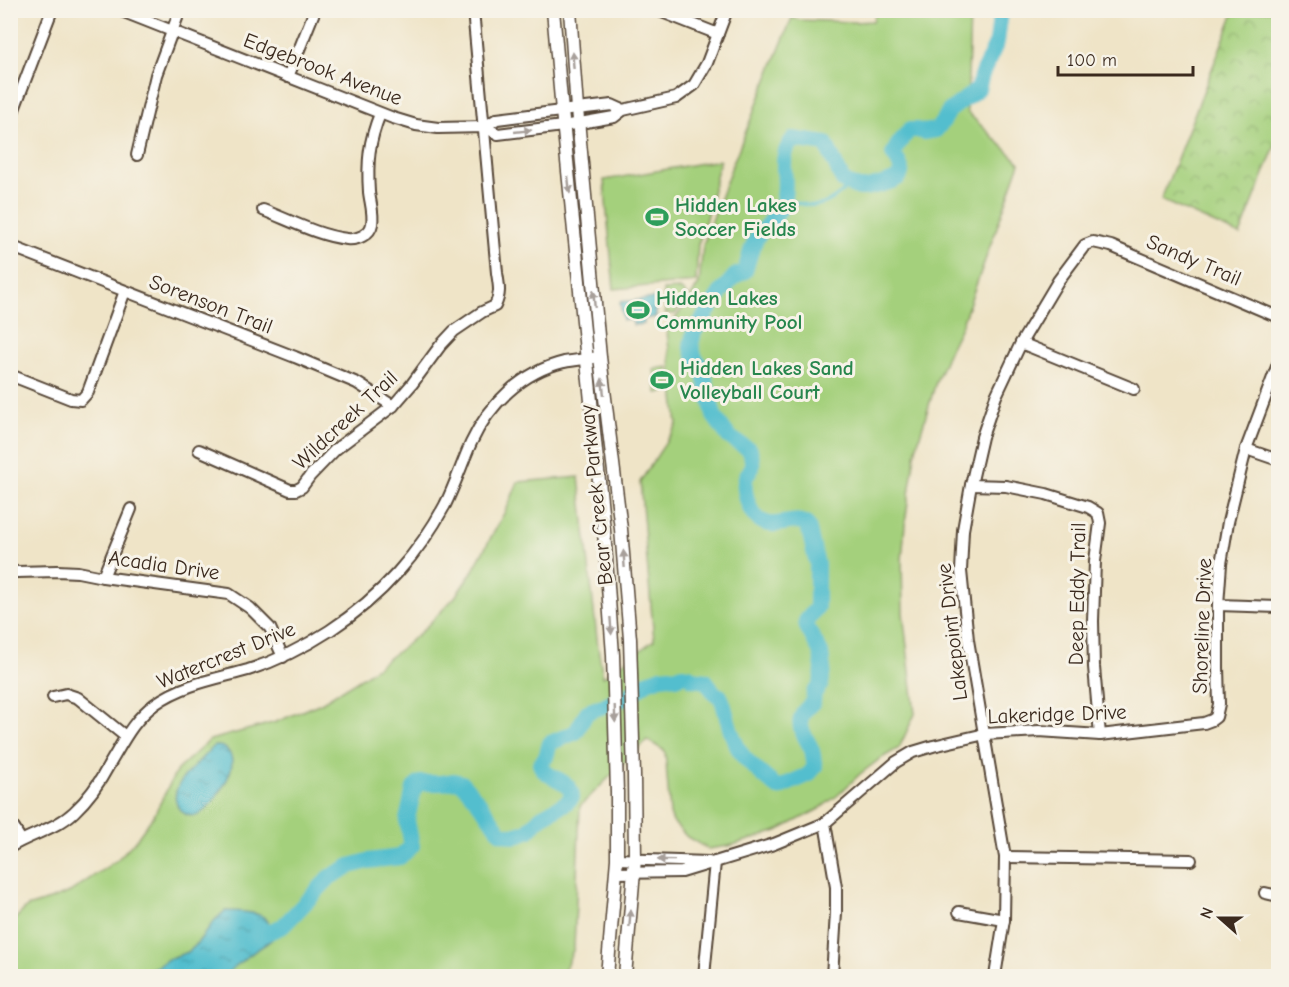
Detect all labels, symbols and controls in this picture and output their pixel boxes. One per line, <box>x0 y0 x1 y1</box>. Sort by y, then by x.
street label: Edgebrook Avenue <box>240 28 406 110</box>
scale bar <box>1058 39 1193 77</box>
one-way arrow <box>568 50 578 69</box>
text: 100 m <box>1067 50 1117 71</box>
one-way arrow <box>514 126 533 136</box>
one-way arrow <box>564 175 574 194</box>
place label: Hidden Lakes Soccer Fields <box>675 193 797 241</box>
sports icon: Hidden Lakes Soccer Fields <box>644 204 670 230</box>
street label: Sandy Trail <box>1143 229 1245 291</box>
street label: Sorenson Trail <box>146 269 276 339</box>
place label: Hidden Lakes Community Pool <box>656 286 803 334</box>
one-way arrow <box>589 289 599 308</box>
sports icon: Hidden Lakes Community Pool <box>625 297 651 323</box>
place label: Hidden Lakes Sand Volleyball Court <box>680 356 854 404</box>
street label: Wildcreek Trail <box>288 365 402 475</box>
sports icon: Hidden Lakes Sand Volleyball Court <box>649 367 675 393</box>
one-way arrow <box>599 377 608 396</box>
street label: Bear Creek Parkway <box>575 403 617 586</box>
street label: Deep Eddy Trail <box>1064 522 1090 666</box>
street label: Acadia Drive <box>107 545 221 585</box>
one-way arrow <box>619 550 628 569</box>
street label: Shoreline Drive <box>1188 558 1216 694</box>
street label: Lakepoint Drive <box>932 562 972 702</box>
street label: Watercrest Drive <box>153 616 299 694</box>
one-way arrow <box>606 617 616 636</box>
street label: Lakeridge Drive <box>987 700 1127 728</box>
one-way arrow <box>610 704 619 723</box>
one-way arrow <box>656 855 675 865</box>
north arrow <box>1190 888 1250 948</box>
text: N <box>1197 905 1217 921</box>
one-way arrow <box>626 909 635 928</box>

